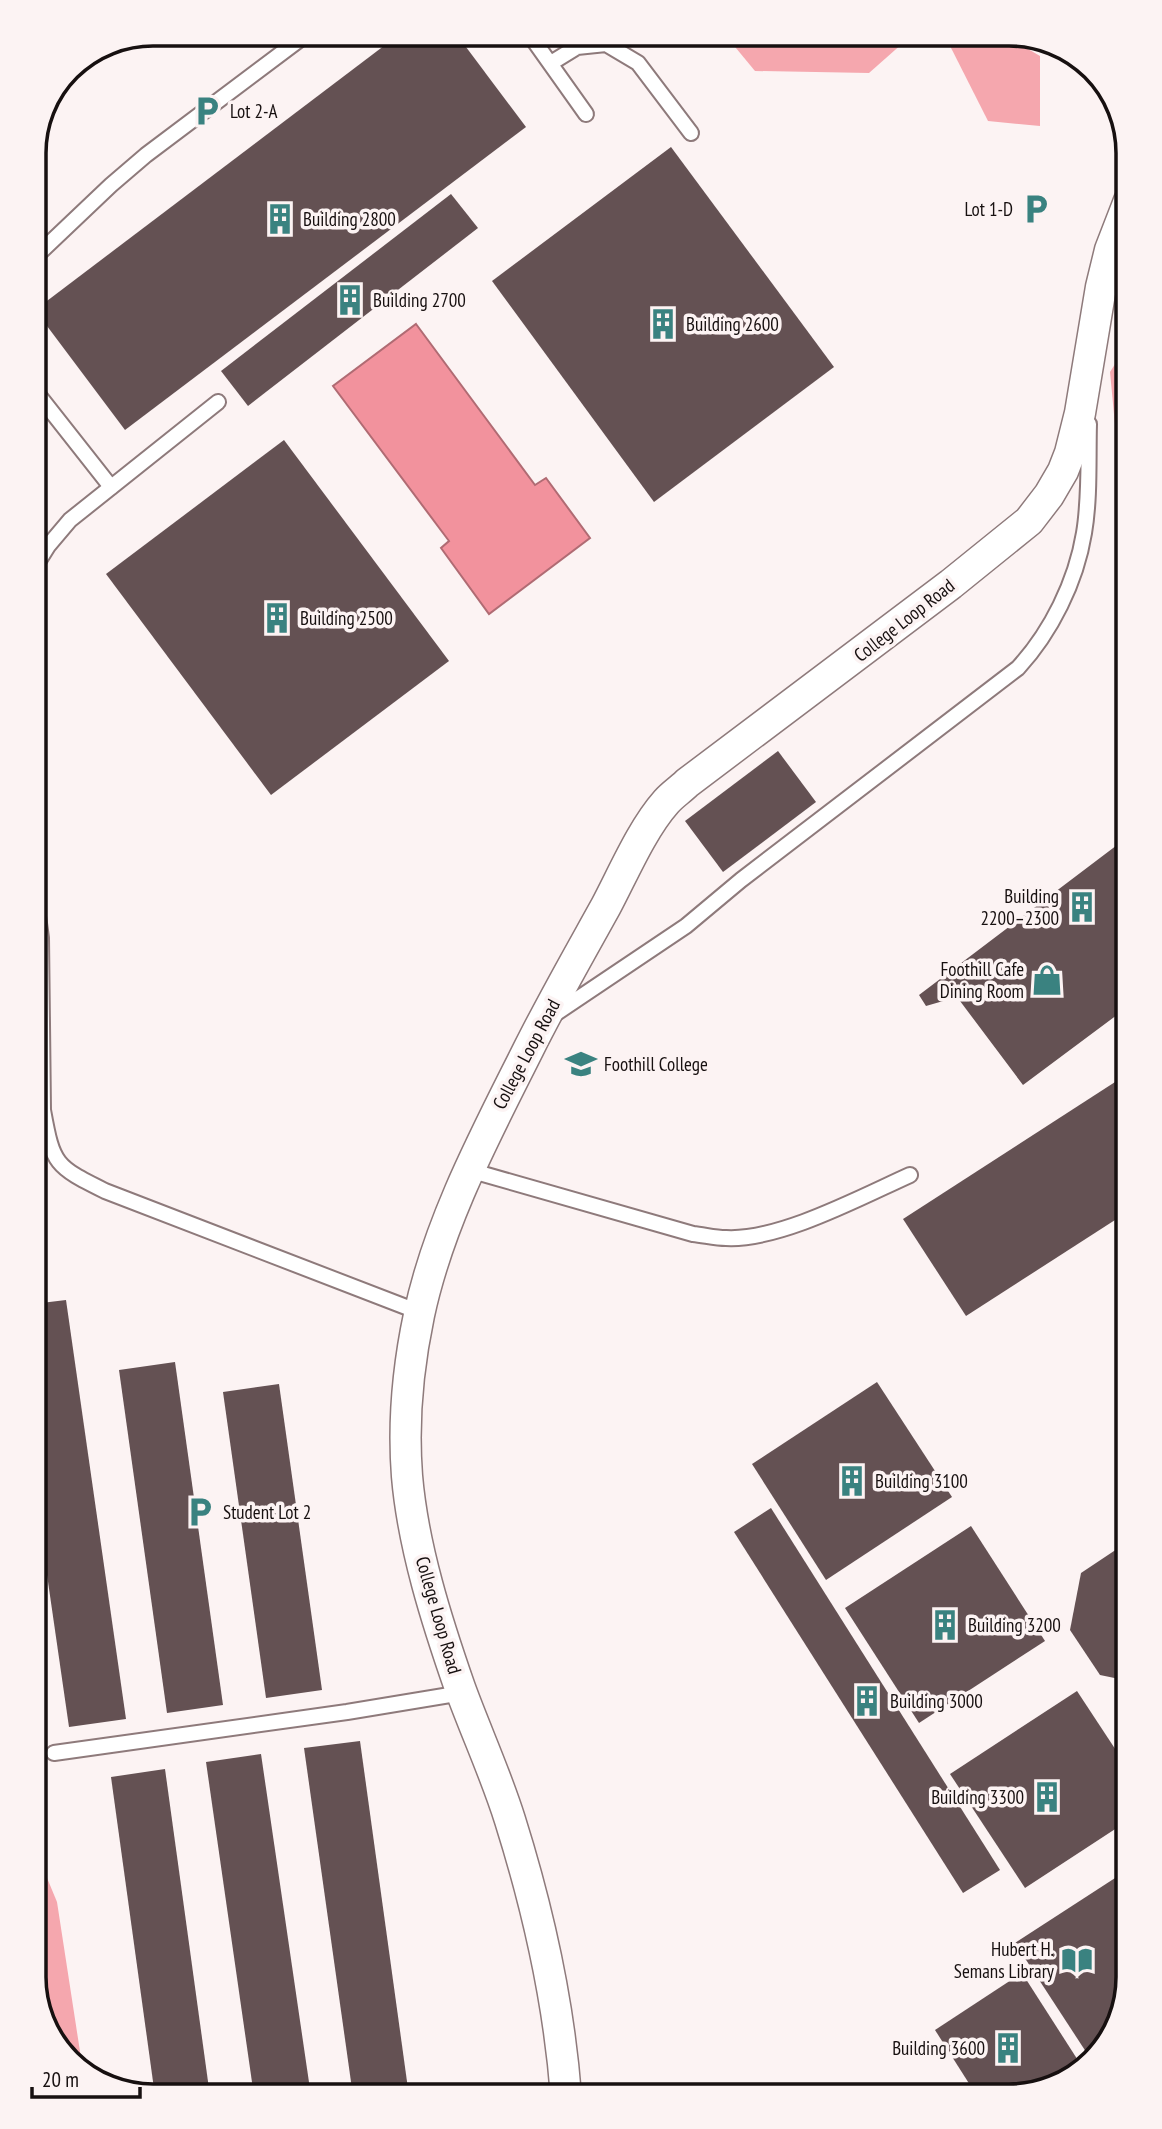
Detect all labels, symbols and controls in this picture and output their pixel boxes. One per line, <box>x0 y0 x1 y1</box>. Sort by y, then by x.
parking icon: Lot 2-A <box>190 94 224 128</box>
place label: Lot 2-A <box>230 99 277 123</box>
parking icon: Lot 1-D <box>1019 192 1053 226</box>
place label: Lot 1-D <box>964 197 1013 221</box>
building icon: Building 2800 <box>263 202 297 236</box>
place label: Building 2800 <box>303 207 396 231</box>
building icon: Building 2700 <box>333 283 367 317</box>
place label: Building 2700 <box>373 288 466 312</box>
building icon: Building 2600 <box>646 307 680 341</box>
place label: Building 2600 <box>686 312 779 336</box>
street label: College Loop Road <box>849 573 959 667</box>
building icon: Building 2500 <box>260 601 294 635</box>
place label: Building 2500 <box>300 606 393 630</box>
place label: Building 2200–2300 <box>981 884 1059 930</box>
building icon: Building 2200–2300 <box>1065 890 1099 924</box>
place label: Foothill Cafe Dining Room <box>940 957 1024 1003</box>
shop icon: Foothill Cafe Dining Room <box>1030 963 1064 997</box>
street label: College Loop Road <box>487 995 565 1113</box>
school or university icon: Foothill College <box>564 1047 598 1081</box>
place label: Foothill College <box>604 1052 708 1076</box>
building icon: Building 3100 <box>835 1464 869 1498</box>
place label: Building 3100 <box>875 1469 968 1493</box>
parking icon: Student Lot 2 <box>183 1495 217 1529</box>
place label: Student Lot 2 <box>223 1500 311 1524</box>
street label: College Loop Road <box>411 1553 467 1677</box>
building icon: Building 3200 <box>928 1608 962 1642</box>
place label: Building 3200 <box>968 1613 1061 1637</box>
building icon: Building 3000 <box>850 1684 884 1718</box>
place label: Building 3000 <box>890 1689 983 1713</box>
building icon: Building 3300 <box>1030 1780 1064 1814</box>
place label: Building 3300 <box>931 1785 1024 1809</box>
place label: Hubert H. Semans Library <box>954 1937 1055 1983</box>
library icon: Hubert H. Semans Library <box>1060 1943 1094 1977</box>
building icon: Building 3600 <box>991 2031 1025 2065</box>
place label: Building 3600 <box>892 2036 985 2060</box>
scale bar <box>32 2056 140 2100</box>
text: 20 m <box>42 2066 79 2093</box>

